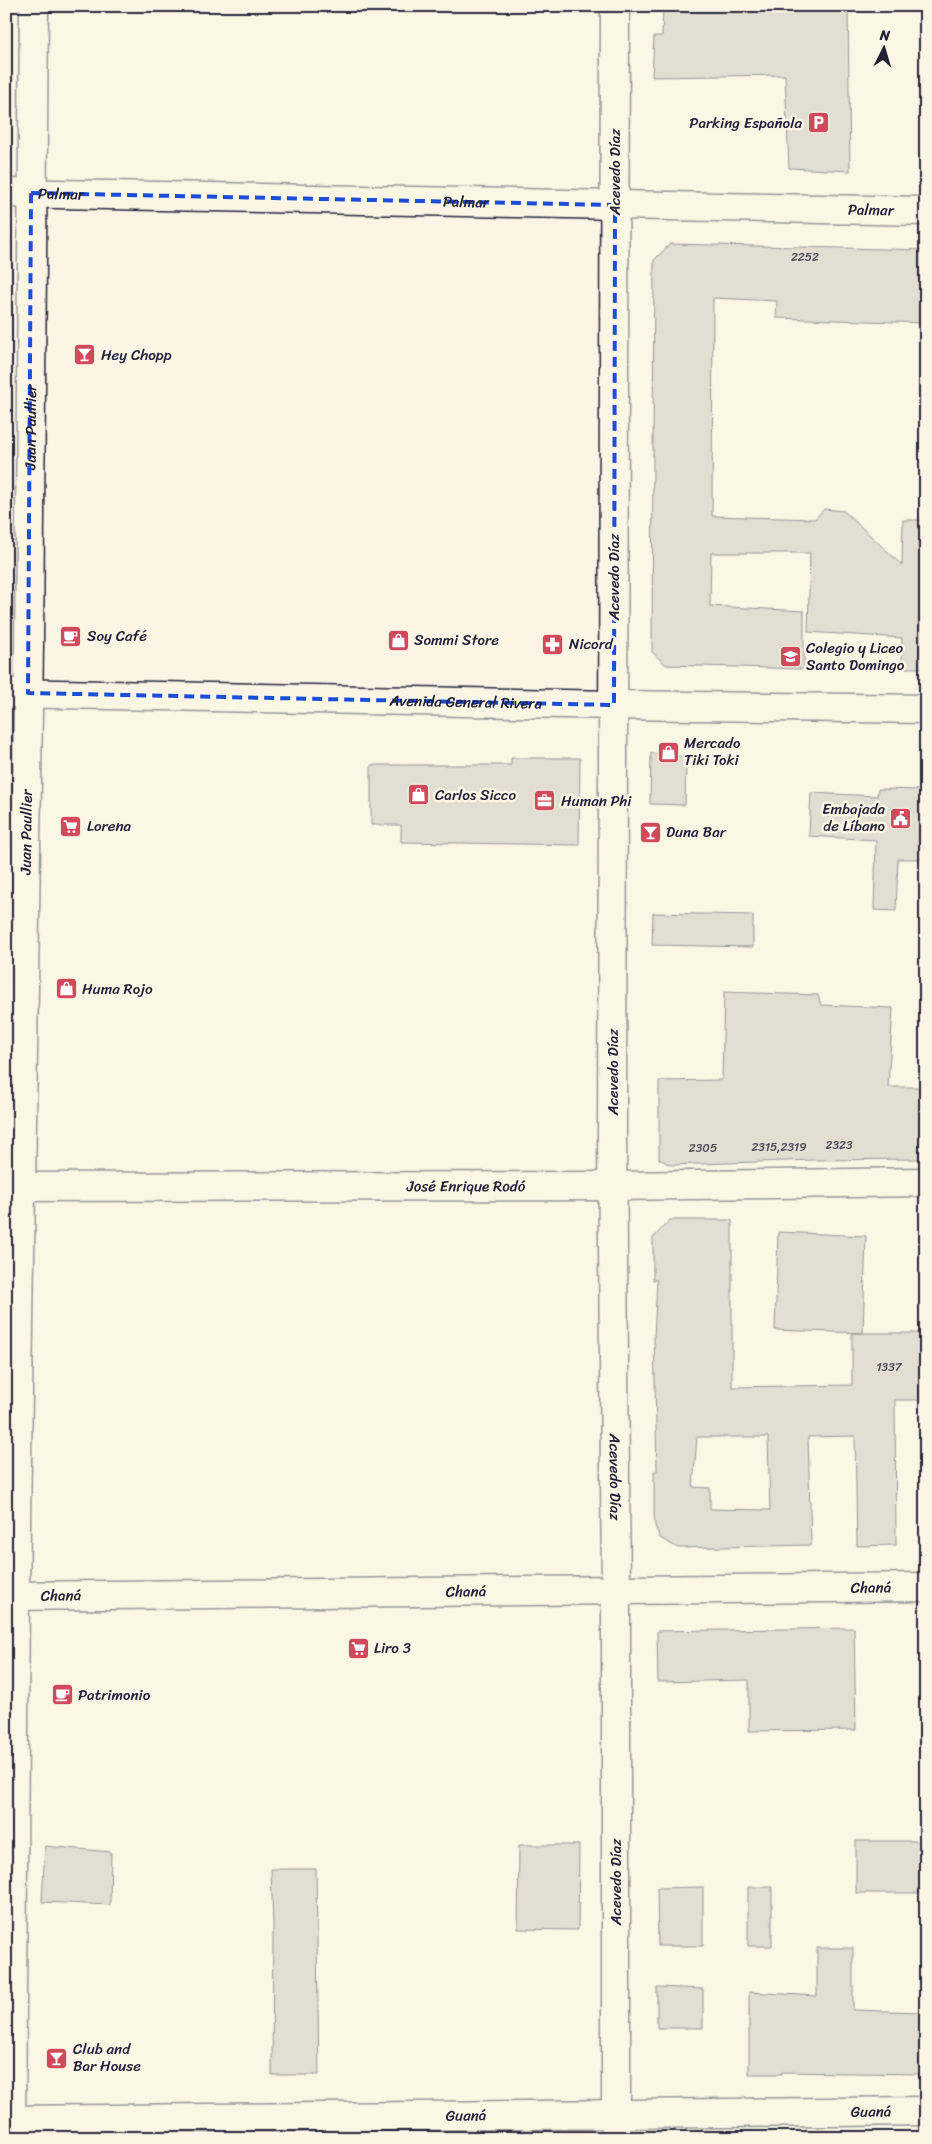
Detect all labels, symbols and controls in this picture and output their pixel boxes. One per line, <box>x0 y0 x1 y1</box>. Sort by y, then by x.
north arrow <box>860 22 910 72</box>
text: N <box>878 23 891 48</box>
place label: Parking Española <box>689 110 802 136</box>
parking icon: Parking Española <box>806 111 830 135</box>
street label: Acevedo Díaz <box>602 128 628 216</box>
street label: Palmar <box>38 181 85 208</box>
street label: Palmar <box>443 189 490 215</box>
street label: Palmar <box>848 196 895 223</box>
house number: 2252 <box>791 246 819 268</box>
place label: Hey Chopp <box>101 342 172 368</box>
bar icon: Hey Chopp <box>73 343 97 367</box>
street label: Juan Paullier <box>17 384 44 471</box>
street label: Acevedo Díaz <box>601 533 627 621</box>
place label: Soy Café <box>87 623 147 649</box>
cafe icon: Soy Café <box>59 624 83 648</box>
place label: Sommi Store <box>414 627 499 653</box>
shop icon: Sommi Store <box>386 628 410 652</box>
place label: Nicord <box>569 631 614 657</box>
pharmacy icon: Nicord <box>541 632 565 656</box>
place label: Colegio y Liceo Santo Domingo <box>806 635 905 678</box>
school or university icon: Colegio y Liceo Santo Domingo <box>778 645 802 669</box>
street label: Avenida General Rivera <box>388 688 543 717</box>
place label: Mercado Tiki Toki <box>684 730 741 773</box>
shop icon: Mercado Tiki Toki <box>656 740 680 764</box>
place label: Carlos Sicco <box>435 782 517 808</box>
shop icon: Carlos Sicco <box>407 783 431 807</box>
place label: Human Phi <box>561 788 632 814</box>
street label: Juan Paullier <box>13 789 40 876</box>
office icon: Human Phi <box>533 789 557 813</box>
place label: Embajada de Líbano <box>822 796 886 839</box>
public building icon: Embajada de Líbano <box>889 806 913 830</box>
place label: Lorena <box>87 813 131 839</box>
supermarket icon: Lorena <box>59 814 83 838</box>
place label: Duna Bar <box>666 819 727 845</box>
bar icon: Duna Bar <box>638 820 662 844</box>
place label: Huma Rojo <box>82 976 153 1002</box>
shop icon: Huma Rojo <box>54 977 78 1001</box>
street label: Acevedo Díaz <box>600 1028 626 1116</box>
house number: 2323 <box>825 1134 853 1156</box>
house number: 2315,2319 <box>751 1136 807 1158</box>
house number: 2305 <box>689 1137 717 1159</box>
street label: José Enrique Rodó <box>406 1173 526 1199</box>
house number: 1337 <box>876 1356 903 1378</box>
street label: Acevedo Díaz <box>602 1432 628 1521</box>
street label: Chaná <box>851 1574 892 1601</box>
street label: Chaná <box>446 1578 487 1605</box>
street label: Chaná <box>41 1582 82 1609</box>
place label: Liro 3 <box>374 1635 411 1661</box>
supermarket icon: Liro 3 <box>346 1636 370 1660</box>
place label: Patrimonio <box>78 1682 151 1708</box>
cafe icon: Patrimonio <box>50 1683 74 1707</box>
street label: Acevedo Díaz <box>603 1838 629 1926</box>
place label: Club and Bar House <box>73 2036 141 2079</box>
bar icon: Club and Bar House <box>45 2046 69 2070</box>
street label: Guaná <box>851 2098 892 2125</box>
street label: Guaná <box>446 2102 487 2129</box>

